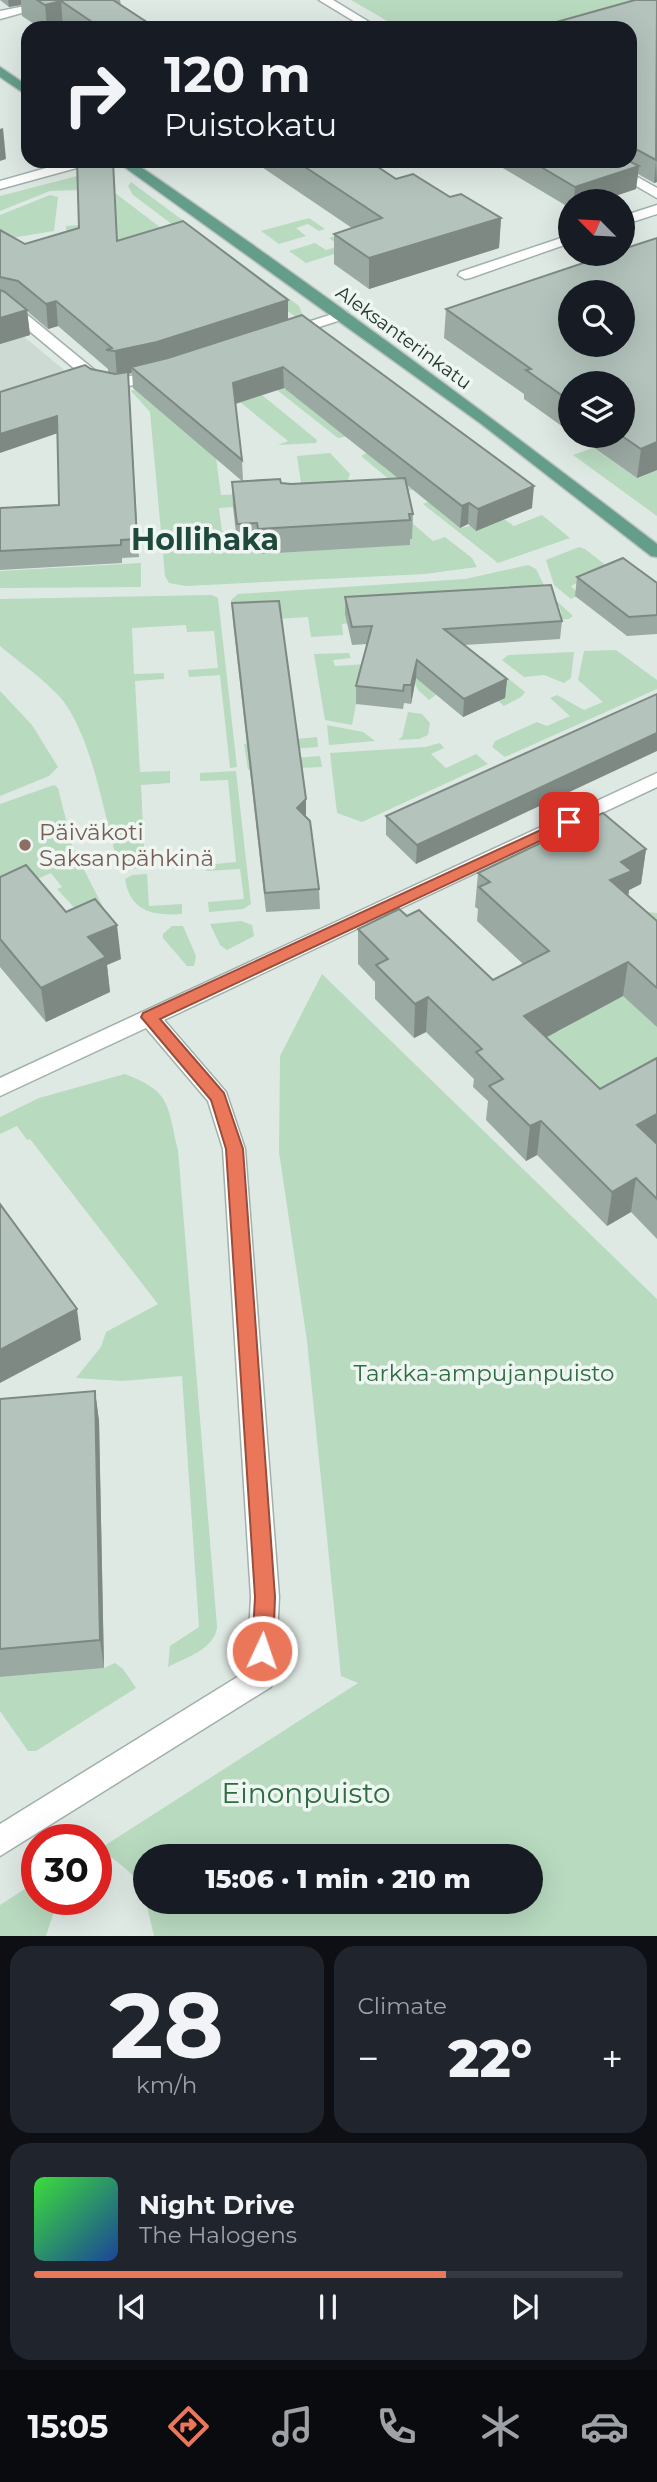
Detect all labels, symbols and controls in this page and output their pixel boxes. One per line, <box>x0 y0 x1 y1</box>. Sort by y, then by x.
text: 120 m <box>164 45 311 104</box>
icon: right <box>49 49 140 140</box>
text: Puistokatu <box>164 105 337 144</box>
north arrow <box>558 189 635 266</box>
map controls <box>558 189 635 448</box>
button: search <box>558 280 635 357</box>
street label: Aleksanterinkatu <box>332 281 476 394</box>
button: layers <box>558 371 635 448</box>
district label: Hollihaka <box>131 521 279 558</box>
pin <box>539 792 599 852</box>
icon: arrive <box>550 803 588 841</box>
place label: Päiväkoti Saksanpähkinä <box>39 818 214 872</box>
marker: Päiväkoti Saksanpähkinä <box>17 837 33 853</box>
park label: Tarkka-ampujanpuisto <box>353 1359 615 1387</box>
position arrow <box>225 1614 299 1688</box>
park label: Einonpuisto <box>221 1776 391 1810</box>
speed limit sign: 30 <box>21 1824 112 1915</box>
text: 15:06 · 1 min · 210 m <box>205 1863 471 1895</box>
text: 28 <box>110 1970 224 2081</box>
text: Climate <box>358 1992 447 2020</box>
text: 22° <box>448 2027 532 2090</box>
text: − <box>358 2035 379 2082</box>
text: + <box>601 2035 623 2082</box>
text: km/h <box>136 2071 197 2099</box>
text: Night Drive <box>139 2189 295 2221</box>
text: The Halogens <box>139 2221 297 2249</box>
icon: previous <box>113 2288 151 2326</box>
icon: pause <box>309 2288 347 2326</box>
icon: next <box>506 2288 544 2326</box>
icon: directions <box>164 2402 213 2451</box>
icon: music <box>268 2402 317 2451</box>
icon: phone <box>372 2402 421 2451</box>
icon: climate <box>476 2402 525 2451</box>
icon: car <box>580 2402 629 2451</box>
text: 15:05 <box>28 2407 108 2446</box>

